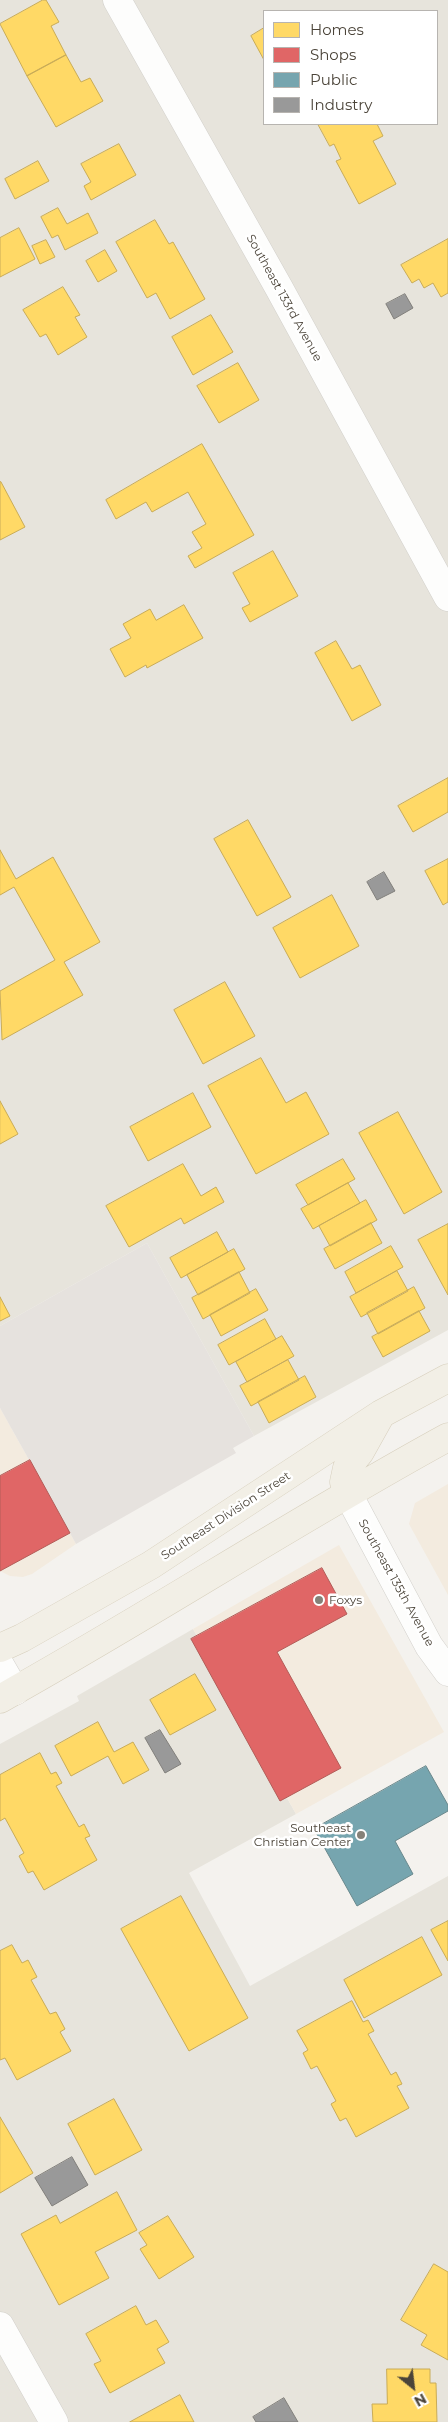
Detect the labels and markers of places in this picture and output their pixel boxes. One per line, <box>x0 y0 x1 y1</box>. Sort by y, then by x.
place label: Foxys <box>329 1593 362 1607</box>
marker: Foxys <box>313 1594 325 1606</box>
place label: Southeast Christian Center <box>254 1821 351 1849</box>
marker: Southeast Christian Center <box>355 1829 367 1841</box>

